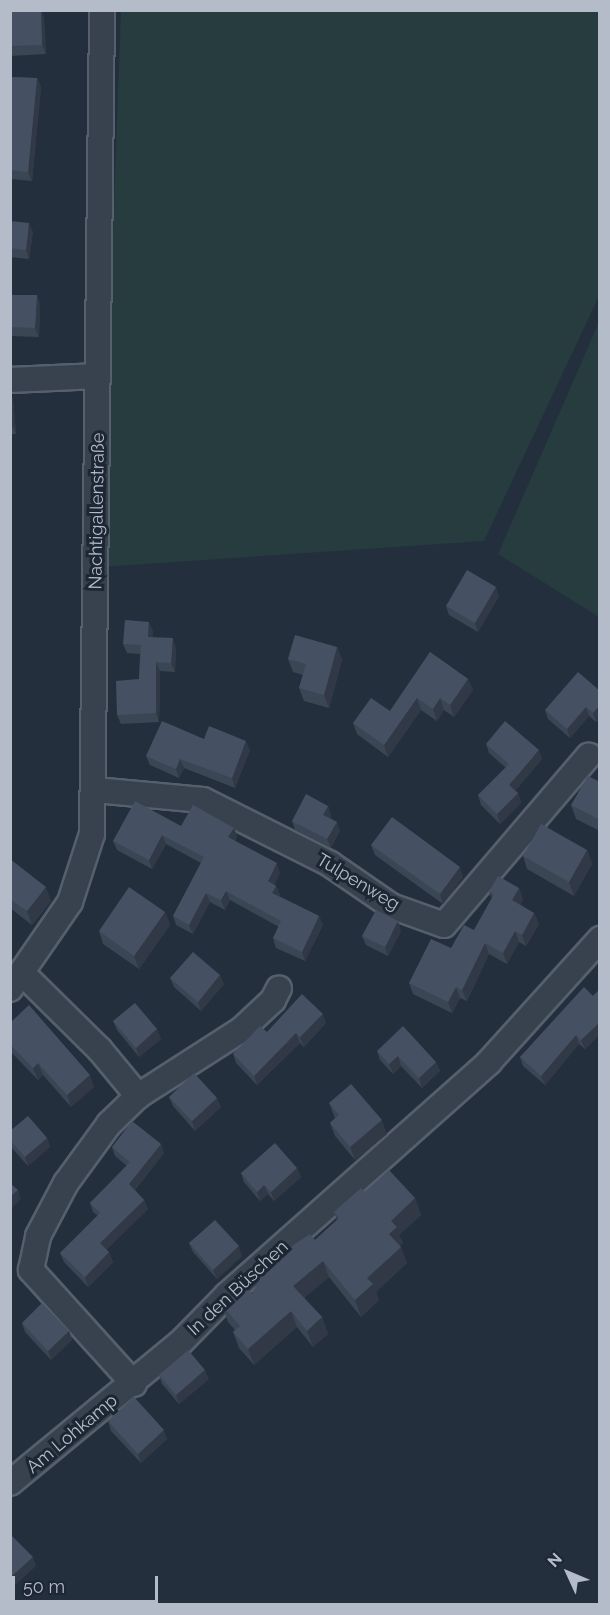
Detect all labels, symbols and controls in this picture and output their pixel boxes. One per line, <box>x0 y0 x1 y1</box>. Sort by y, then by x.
street label: Nachtigallenstraße <box>85 432 109 590</box>
street label: Tulpenweg <box>313 849 403 915</box>
street label: In den Büschen <box>183 1236 293 1340</box>
street label: Am Lohkamp <box>22 1390 122 1478</box>
north arrow <box>538 1543 598 1603</box>
text: N <box>544 1549 566 1571</box>
scale bar <box>15 1564 160 1602</box>
text: 50 m <box>23 1576 65 1597</box>

